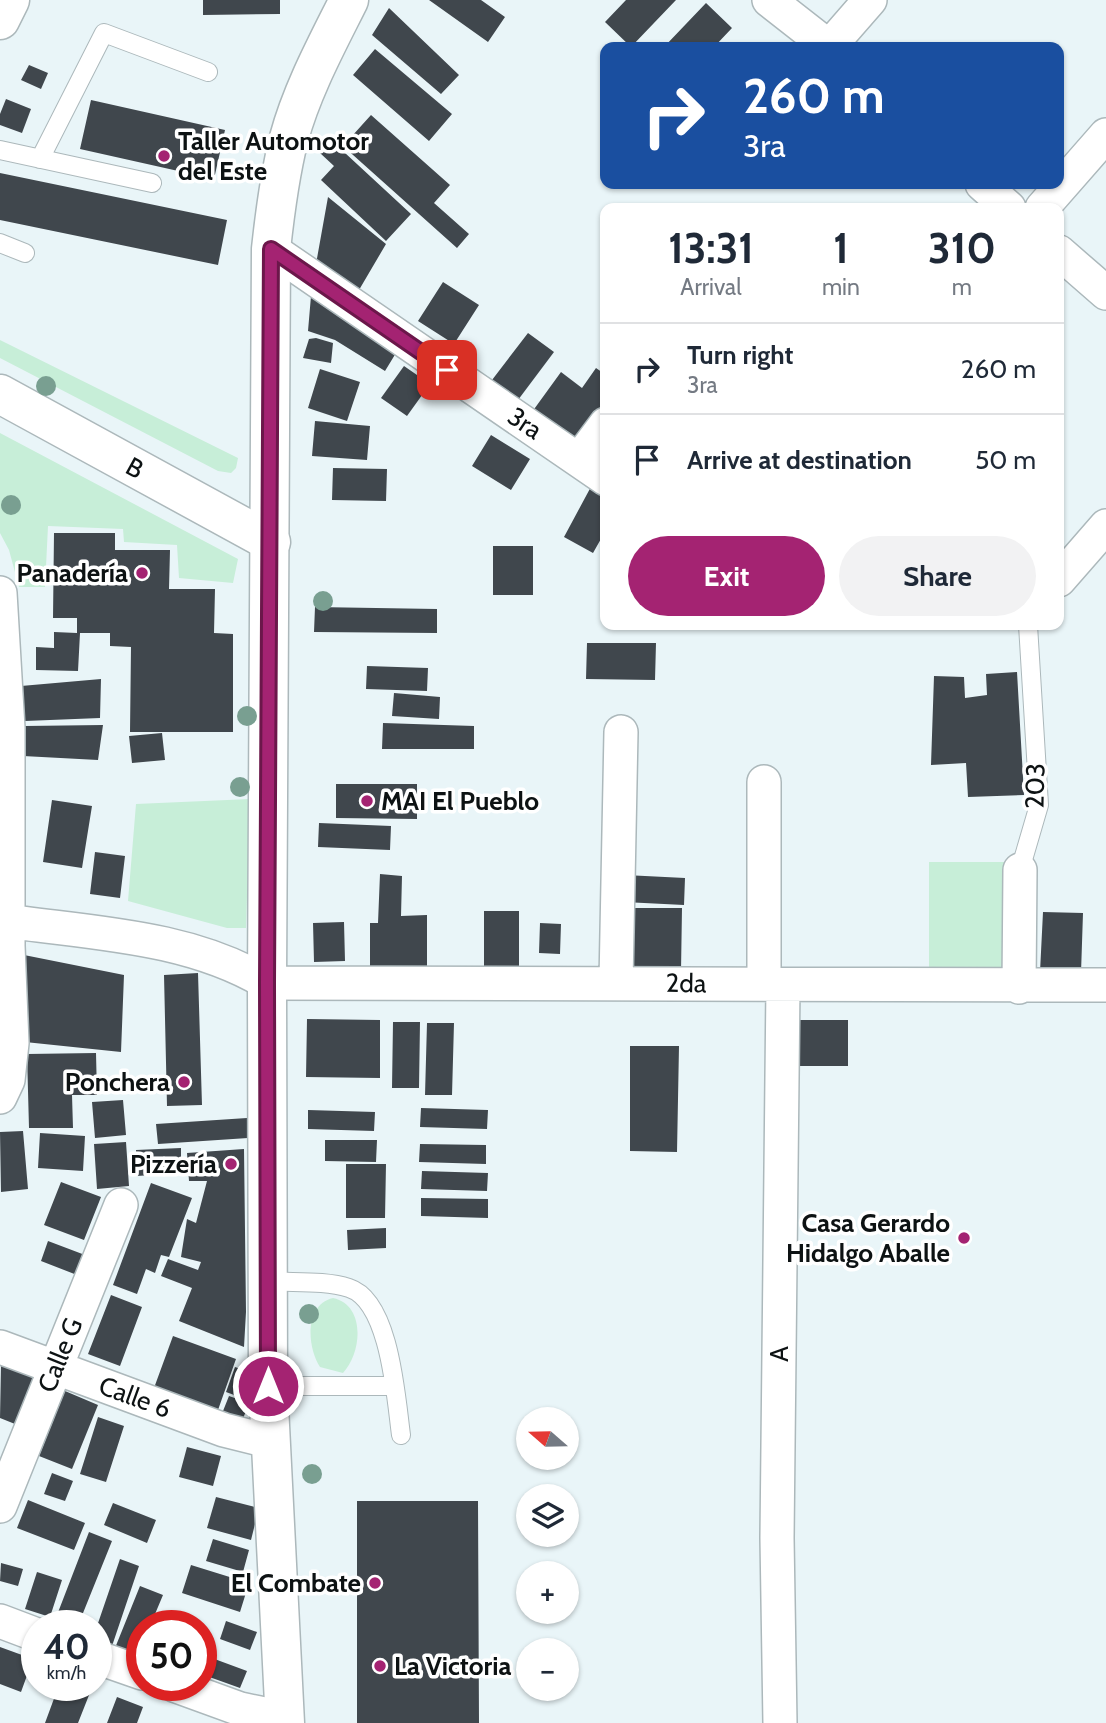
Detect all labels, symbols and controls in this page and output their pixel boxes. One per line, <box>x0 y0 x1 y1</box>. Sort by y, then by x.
text: 260 m <box>743 66 885 125</box>
icon: right <box>628 70 719 161</box>
place label: Taller Automotor del Este <box>178 125 369 187</box>
text: 3ra <box>743 126 786 165</box>
marker: Taller Automotor del Este <box>156 148 172 164</box>
text: 13:31 <box>668 222 754 274</box>
text: 1 <box>833 222 849 274</box>
text: 310 <box>928 222 996 274</box>
text: Arrival <box>680 273 742 301</box>
text: min <box>822 273 860 301</box>
text: m <box>952 273 972 301</box>
text: Turn right <box>687 339 793 371</box>
pin <box>417 340 477 400</box>
icon: right <box>628 350 666 388</box>
icon: arrive <box>428 351 466 389</box>
text: 260 m <box>961 353 1036 385</box>
text: 3ra <box>687 371 718 399</box>
street label: 3ra <box>502 400 549 446</box>
icon: arrive <box>628 441 666 479</box>
text: Arrive at destination <box>687 444 912 476</box>
text: 50 m <box>975 444 1036 476</box>
street label: B <box>120 450 150 486</box>
button: Exit <box>628 536 825 616</box>
button: Share <box>839 536 1036 616</box>
place label: Panadería <box>17 557 128 589</box>
marker: Panadería <box>134 565 150 581</box>
street label: 203 <box>1019 763 1051 809</box>
place label: MAI El Pueblo <box>381 785 539 817</box>
marker: MAI El Pueblo <box>359 793 375 809</box>
street label: 2da <box>665 967 707 999</box>
place label: Ponchera <box>65 1066 170 1098</box>
marker: Ponchera <box>176 1074 192 1090</box>
place label: Pizzería <box>130 1148 217 1180</box>
marker: Pizzería <box>223 1156 239 1172</box>
place label: Casa Gerardo Hidalgo Aballe <box>786 1207 950 1269</box>
marker: Casa Gerardo Hidalgo Aballe <box>956 1230 972 1246</box>
street label: Calle G <box>31 1313 89 1397</box>
street label: A <box>763 1346 795 1362</box>
position arrow <box>231 1349 305 1423</box>
street label: Calle 6 <box>94 1369 176 1425</box>
north arrow <box>516 1407 579 1470</box>
map controls <box>516 1407 579 1701</box>
button: layers <box>516 1484 579 1547</box>
button: + <box>516 1561 579 1624</box>
place label: El Combate <box>231 1567 361 1599</box>
marker: El Combate <box>367 1575 383 1591</box>
speed limit sign: 50 <box>126 1610 217 1701</box>
text: 40 <box>43 1625 90 1668</box>
button: − <box>516 1638 579 1701</box>
place label: La Victoria <box>394 1650 511 1682</box>
marker: La Victoria <box>372 1658 388 1674</box>
text: km/h <box>47 1662 86 1684</box>

